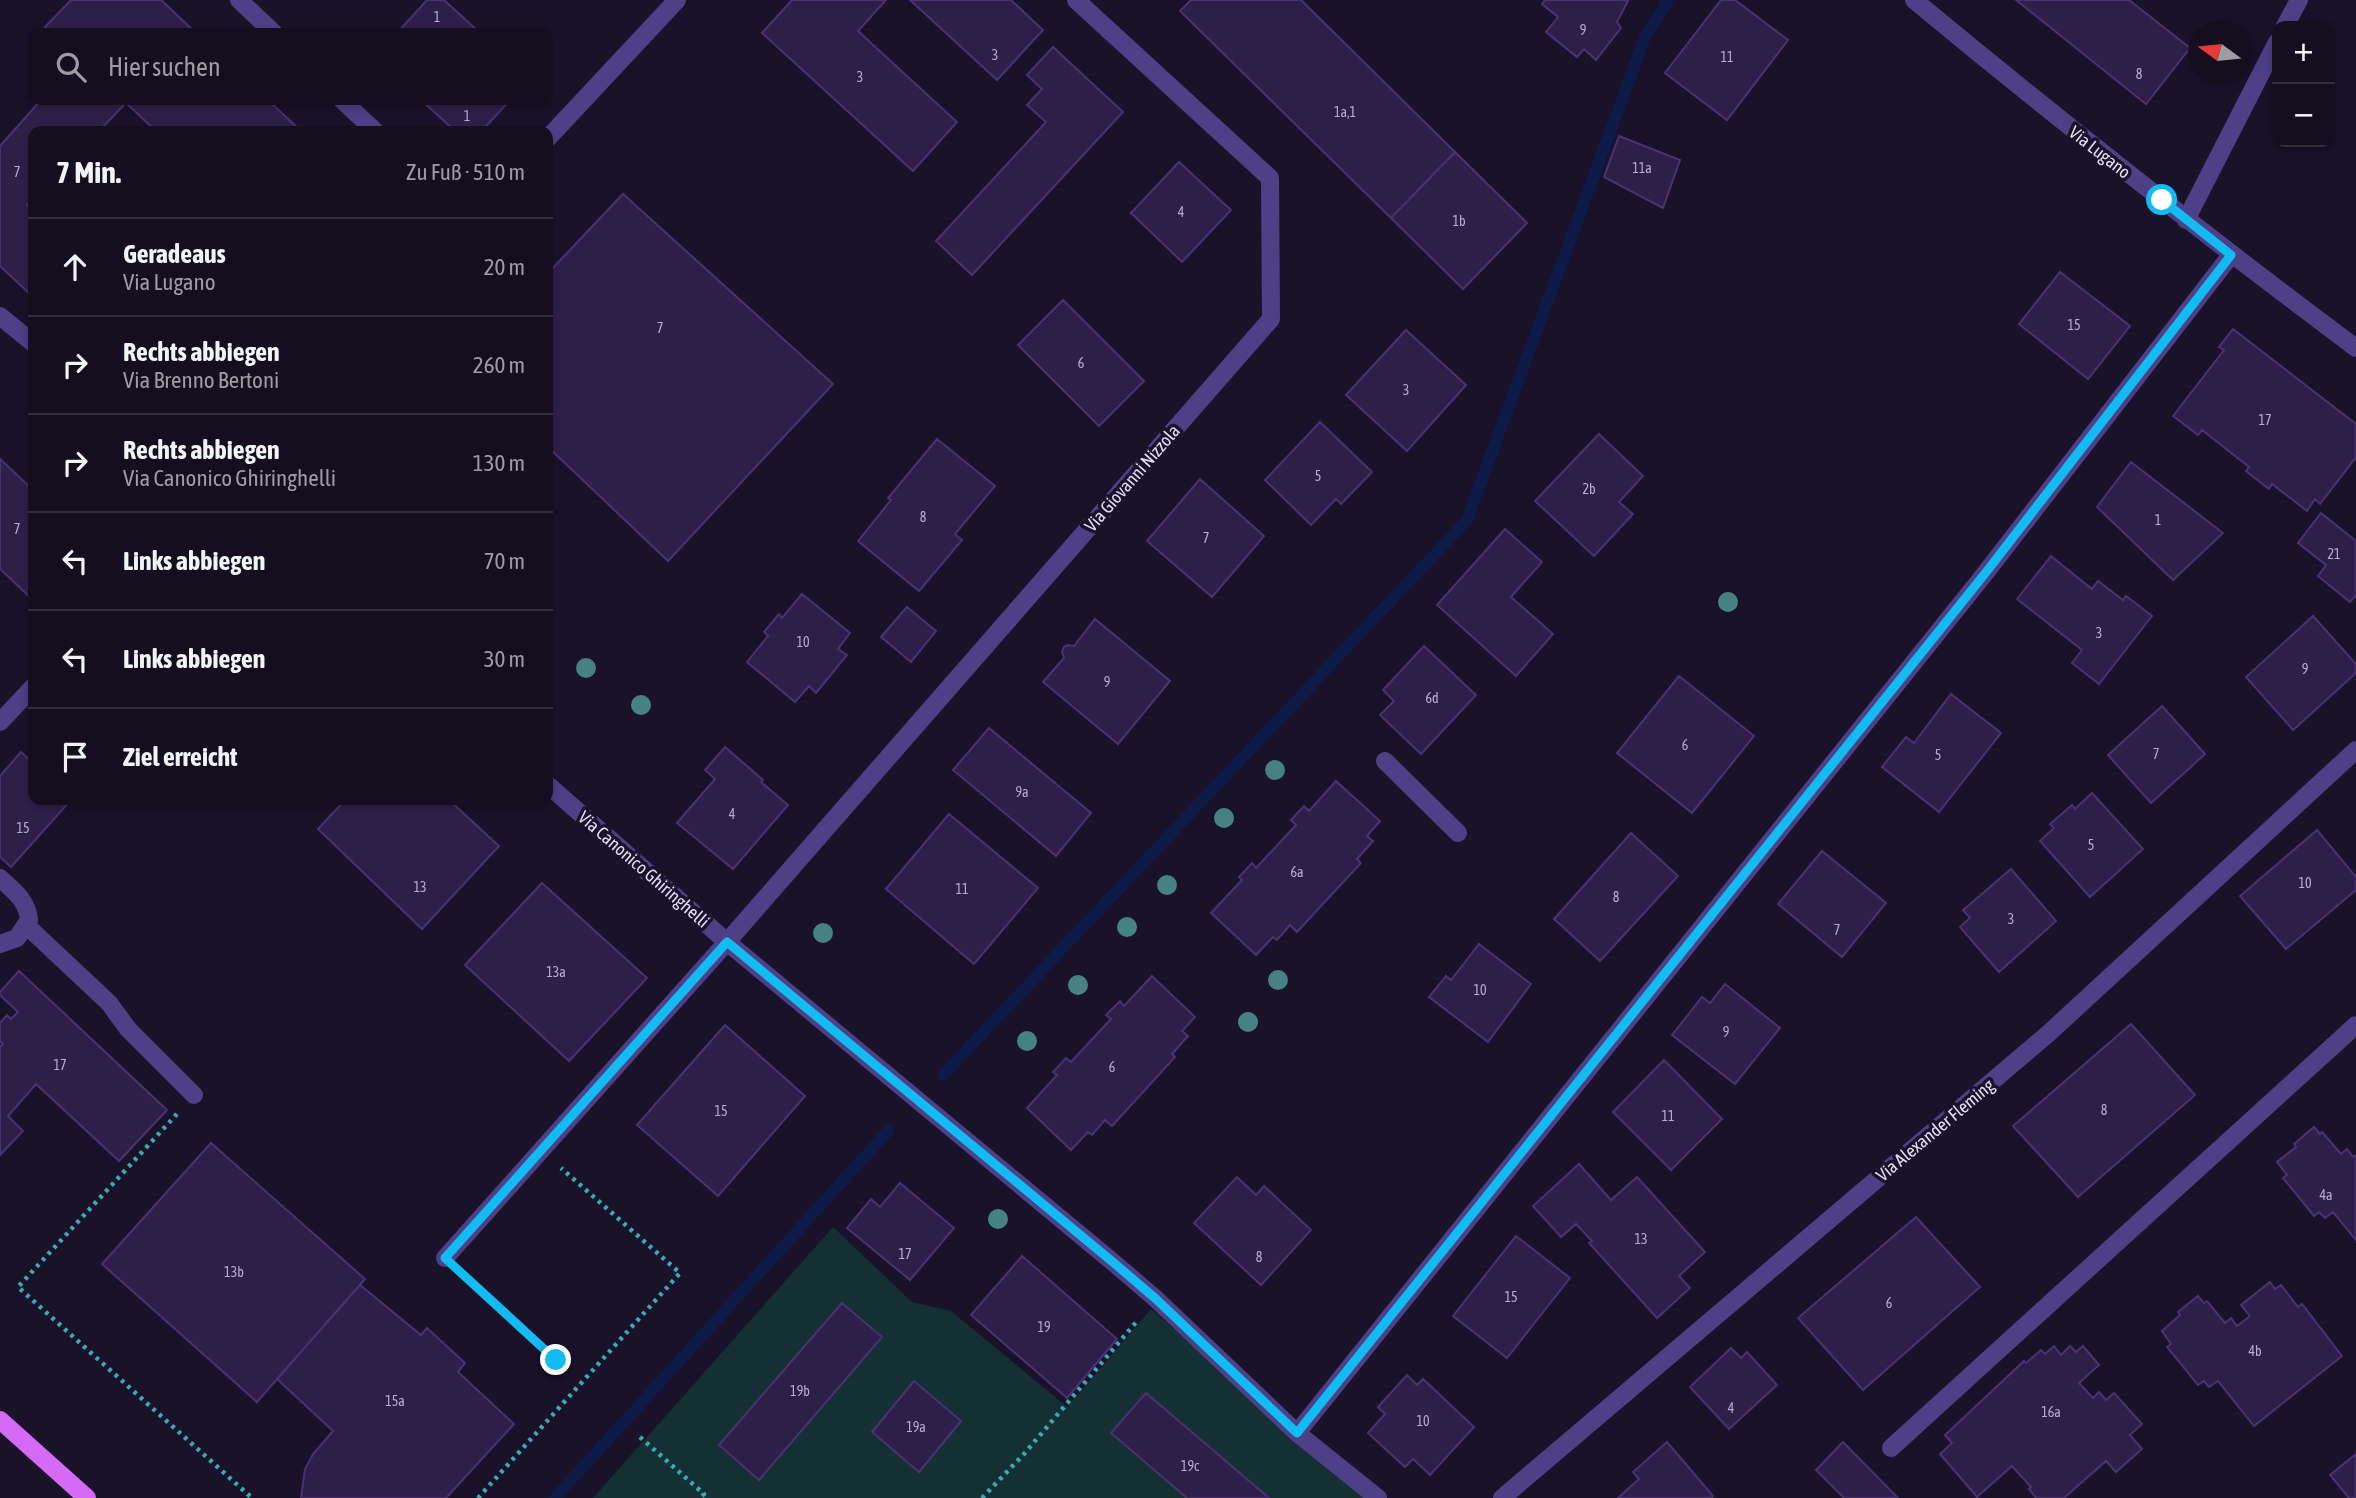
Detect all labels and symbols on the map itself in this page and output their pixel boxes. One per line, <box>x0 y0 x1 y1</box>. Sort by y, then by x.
house number: 1 <box>434 9 440 25</box>
north arrow <box>2188 21 2251 84</box>
house number: 9 <box>1580 22 1586 38</box>
house number: 3 <box>992 47 998 63</box>
house number: 11 <box>1720 49 1734 65</box>
house number: 8 <box>2136 66 2143 82</box>
house number: 3 <box>857 69 863 85</box>
house number: 1a,1 <box>1334 104 1356 120</box>
house number: 1 <box>464 108 470 124</box>
street label: Via Lugano <box>2065 121 2135 183</box>
house number: 11a <box>1632 160 1652 176</box>
house number: 7 <box>14 164 20 180</box>
route start <box>2146 184 2177 215</box>
house number: 4 <box>1178 204 1185 220</box>
house number: 1b <box>1452 213 1466 229</box>
house number: 15 <box>2067 317 2081 333</box>
house number: 7 <box>657 320 663 336</box>
house number: 6 <box>1078 355 1085 371</box>
house number: 3 <box>1403 382 1409 398</box>
house number: 17 <box>2258 412 2272 428</box>
street label: Via Giovanni Nizzola <box>1080 420 1184 536</box>
house number: 5 <box>1315 468 1321 484</box>
house number: 2b <box>1582 481 1596 497</box>
house number: 8 <box>920 509 927 525</box>
house number: 1 <box>2155 512 2161 528</box>
house number: 7 <box>14 521 20 537</box>
house number: 7 <box>1203 530 1209 546</box>
house number: 21 <box>2327 546 2341 562</box>
house number: 3 <box>2096 625 2102 641</box>
house number: 10 <box>796 634 810 650</box>
house number: 9 <box>2302 661 2308 677</box>
house number: 9 <box>1104 674 1110 690</box>
house number: 6d <box>1425 690 1439 706</box>
house number: 6 <box>1682 737 1689 753</box>
house number: 7 <box>2153 746 2159 762</box>
house number: 5 <box>1935 747 1941 763</box>
house number: 9a <box>1015 784 1029 800</box>
street label: Via Canonico Ghiringhelli <box>574 806 714 932</box>
house number: 4 <box>729 806 736 822</box>
house number: 15 <box>16 820 30 836</box>
house number: 5 <box>2088 837 2094 853</box>
house number: 6a <box>1290 864 1304 880</box>
house number: 10 <box>2298 875 2312 891</box>
house number: 13 <box>413 879 427 895</box>
house number: 11 <box>955 881 969 897</box>
house number: 8 <box>1613 889 1620 905</box>
house number: 3 <box>2008 911 2014 927</box>
house number: 7 <box>1834 922 1840 938</box>
house number: 13a <box>546 964 566 980</box>
house number: 10 <box>1473 982 1487 998</box>
house number: 9 <box>1723 1024 1729 1040</box>
house number: 17 <box>53 1057 67 1073</box>
house number: 6 <box>1109 1059 1116 1075</box>
street label: Via Alexander Fleming <box>1872 1074 1998 1185</box>
house number: 8 <box>2101 1102 2108 1118</box>
house number: 15 <box>714 1103 728 1119</box>
house number: 11 <box>1661 1108 1675 1124</box>
house number: 4a <box>2319 1187 2333 1203</box>
house number: 13 <box>1634 1231 1648 1247</box>
house number: 17 <box>898 1246 912 1262</box>
house number: 8 <box>1256 1249 1263 1265</box>
house number: 13b <box>224 1264 244 1280</box>
house number: 15 <box>1504 1289 1518 1305</box>
house number: 6 <box>1886 1295 1893 1311</box>
house number: 19 <box>1037 1319 1051 1335</box>
house number: 4b <box>2248 1343 2262 1359</box>
route end <box>540 1344 571 1375</box>
house number: 19b <box>790 1383 810 1399</box>
house number: 15a <box>385 1393 405 1409</box>
house number: 4 <box>1728 1400 1735 1416</box>
house number: 16a <box>2041 1404 2061 1420</box>
house number: 10 <box>1416 1413 1430 1429</box>
house number: 19a <box>906 1419 926 1435</box>
house number: 19c <box>1181 1458 1200 1474</box>

